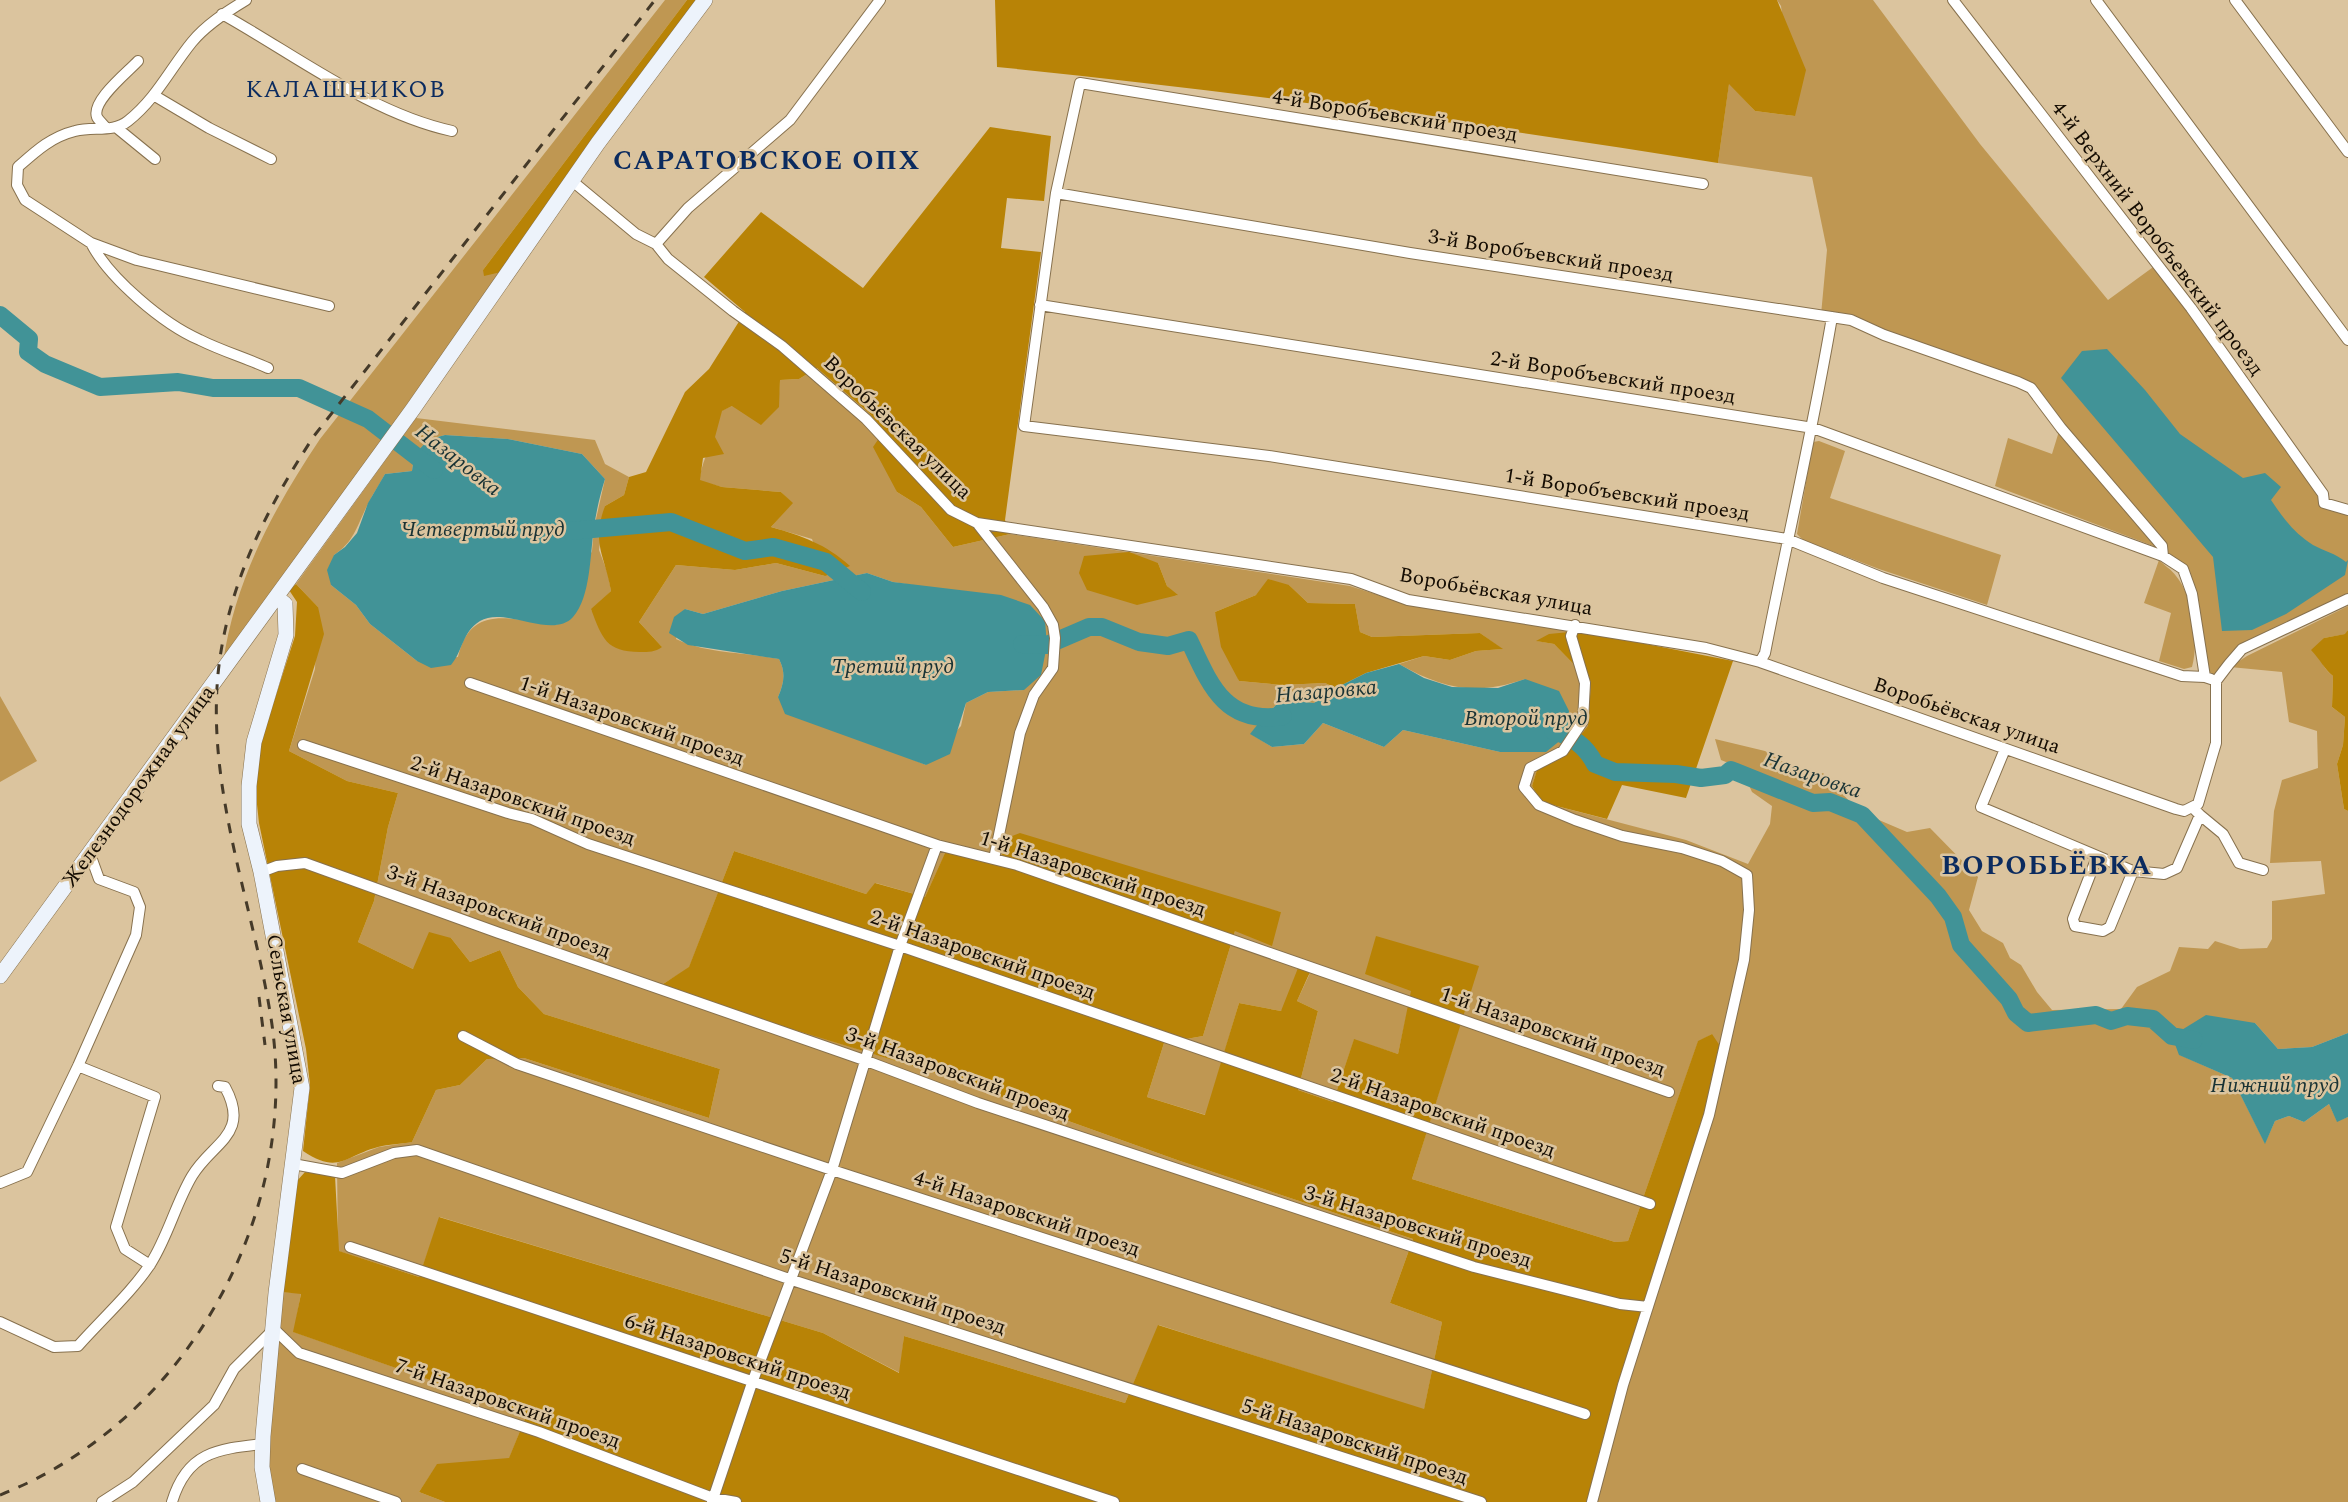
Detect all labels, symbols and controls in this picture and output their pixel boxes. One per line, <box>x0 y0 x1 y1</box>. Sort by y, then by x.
district label: КАЛАШНИКОВ <box>246 72 446 108</box>
street label: 4-й Воробъевский проезд <box>1270 81 1520 151</box>
street label: 4-й Верхний Воробъевский проезд <box>2043 94 2271 383</box>
district label: САРАТОВСКОЕ ОПХ <box>613 140 921 182</box>
street label: 3-й Воробъевский проезд <box>1426 221 1676 291</box>
street label: 2-й Воробъевский проезд <box>1488 343 1738 413</box>
street label: Воробьёвская улица <box>816 348 979 508</box>
water label: Назаровка <box>408 416 508 505</box>
street label: 1-й Воробъевский проезд <box>1502 460 1752 530</box>
water label: Четвертый пруд <box>401 513 565 546</box>
street label: Воробьёвская улица <box>1396 559 1596 625</box>
water label: Третий пруд <box>832 650 954 683</box>
street label: 1-й Назаровский проезд <box>515 667 749 775</box>
street label: Воробьёвская улица <box>1869 669 2065 763</box>
water label: Назаровка <box>1274 671 1378 712</box>
street label: Железнодорожная улица <box>54 678 224 894</box>
water label: Второй пруд <box>1464 702 1588 735</box>
water label: Назаровка <box>1759 743 1866 808</box>
street label: 2-й Назаровский проезд <box>406 747 640 855</box>
street label: 1-й Назаровский проезд <box>975 822 1210 926</box>
district label: ВОРОБЬЁВКА <box>1941 845 2153 887</box>
street label: 3-й Назаровский проезд <box>382 856 615 967</box>
street label: 2-й Назаровский проезд <box>866 901 1100 1009</box>
street label: Сельская улица <box>257 932 315 1088</box>
street label: 1-й Назаровский проезд <box>1436 978 1670 1086</box>
street label: 3-й Назаровский проезд <box>841 1018 1074 1129</box>
street label: 2-й Назаровский проезд <box>1326 1059 1560 1167</box>
water label: Нижний пруд <box>2210 1069 2340 1102</box>
street label: 4-й Назаровский проезд <box>909 1162 1144 1266</box>
street label: 3-й Назаровский проезд <box>1300 1177 1535 1277</box>
street label: 5-й Назаровский проезд <box>775 1240 1010 1344</box>
street label: 6-й Назаровский проезд <box>620 1305 855 1409</box>
street label: 7-й Назаровский проезд <box>391 1350 625 1458</box>
street label: 5-й Назаровский проезд <box>1237 1390 1472 1494</box>

